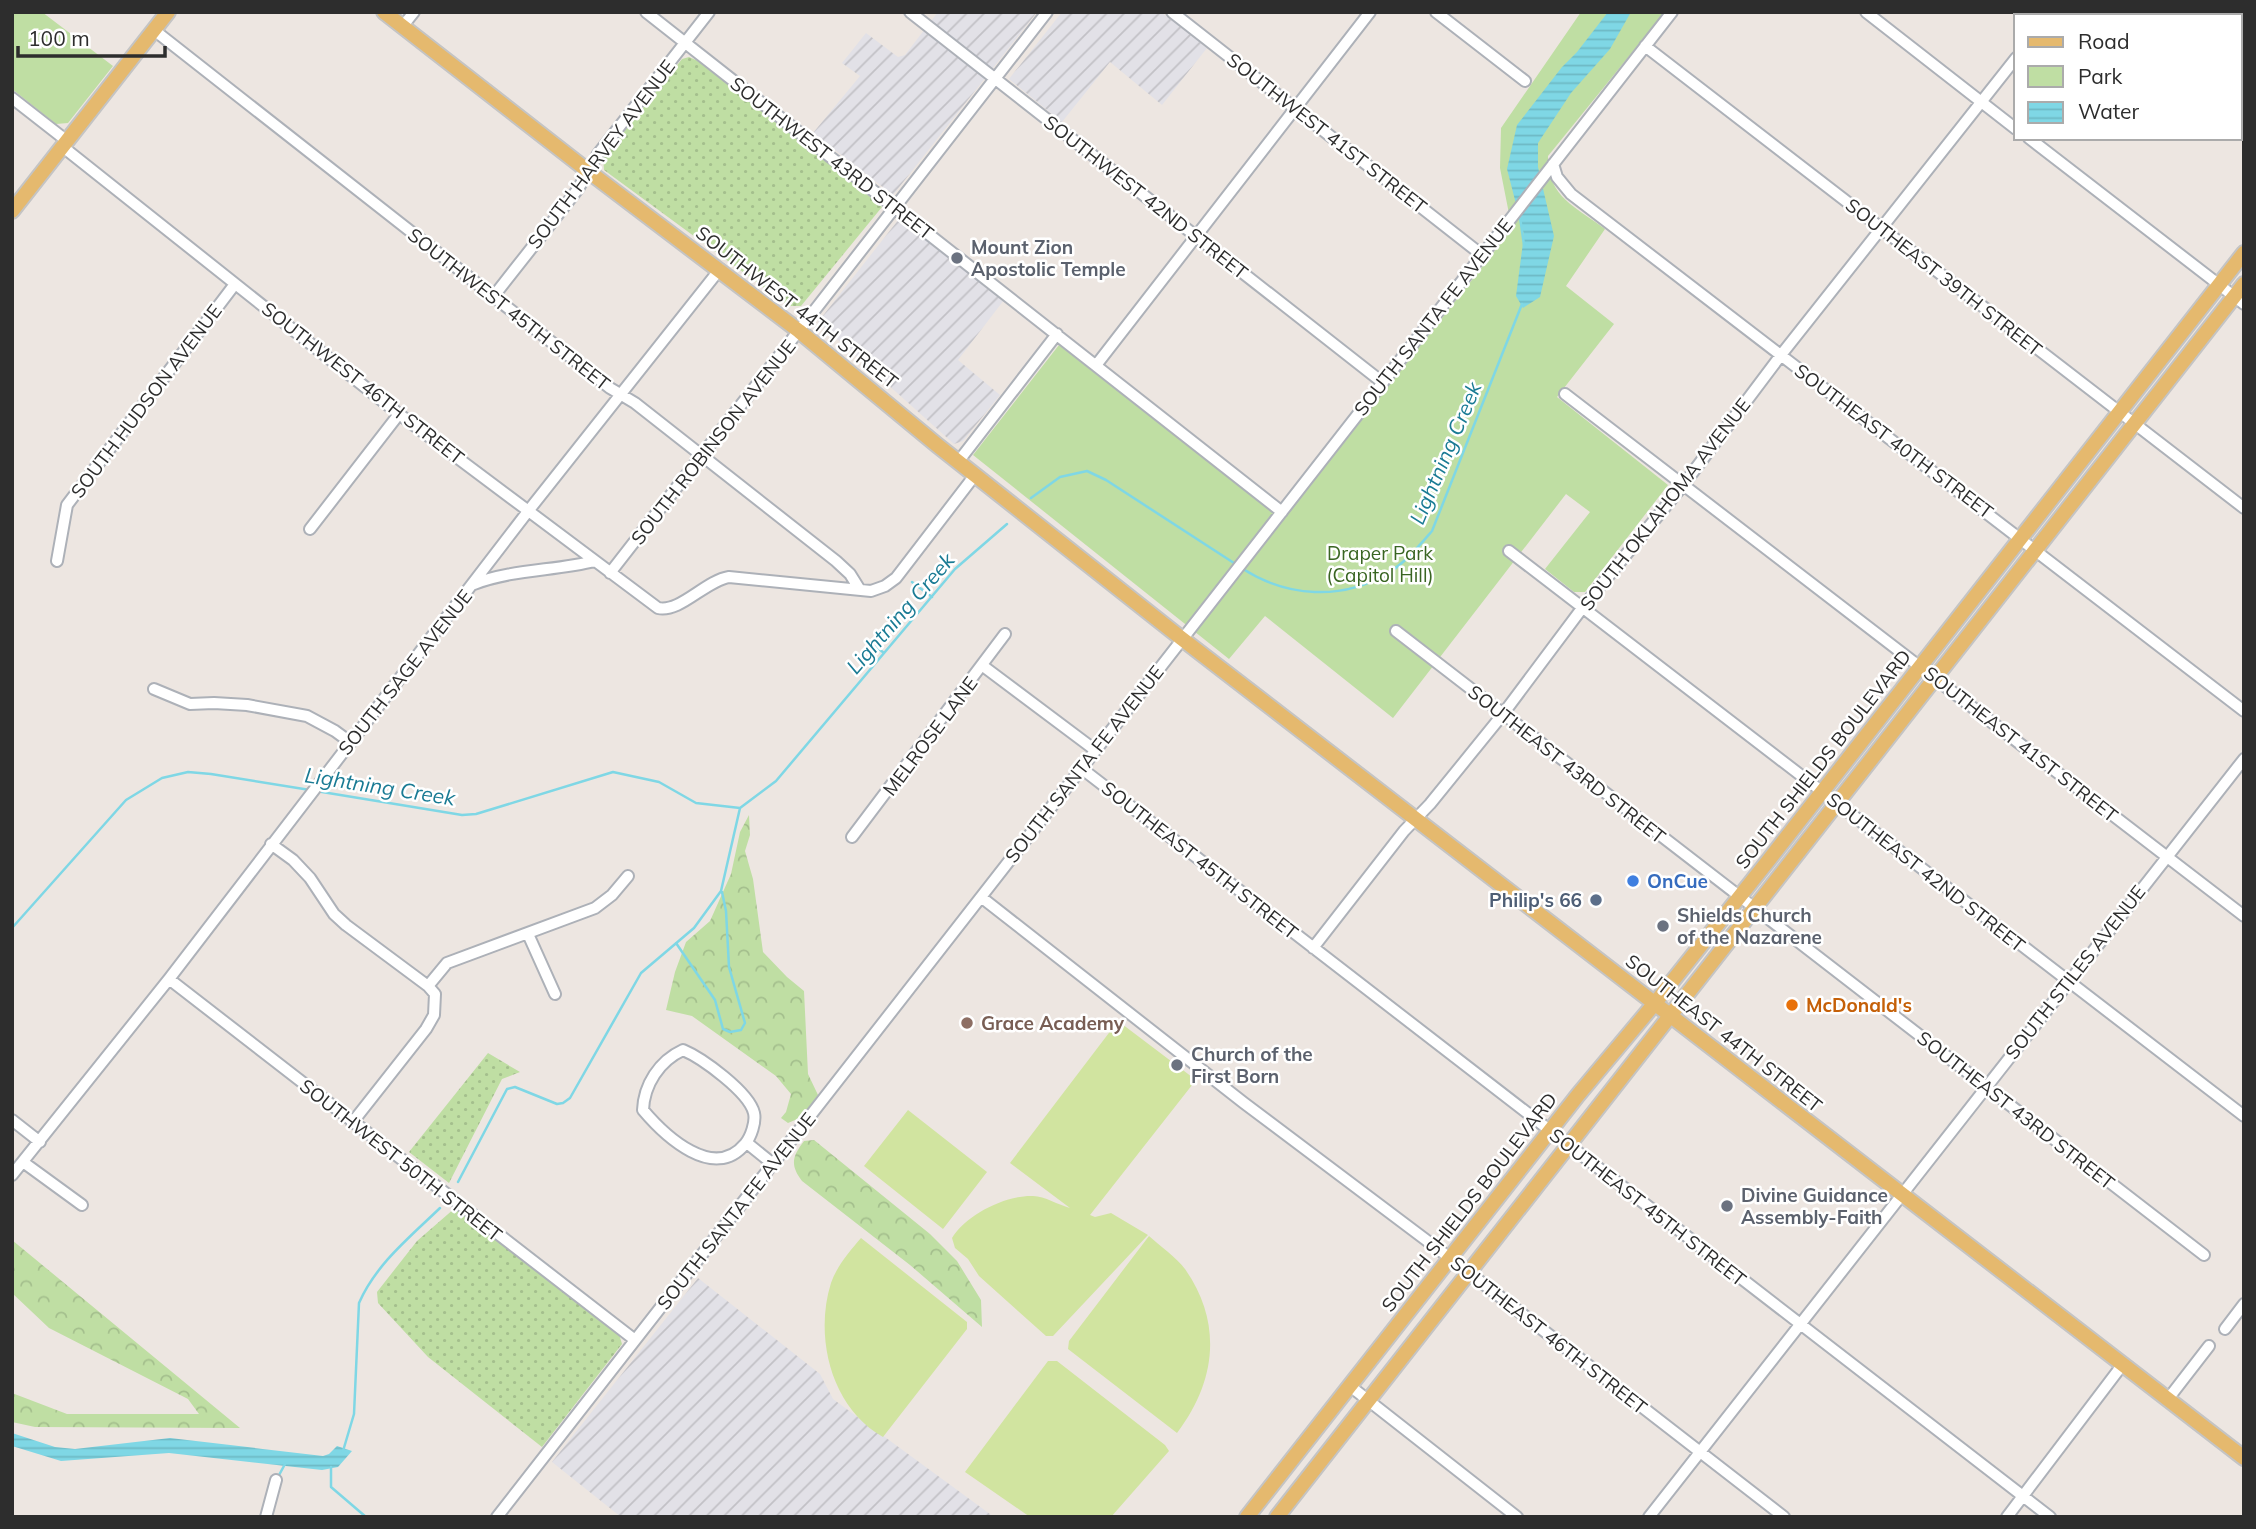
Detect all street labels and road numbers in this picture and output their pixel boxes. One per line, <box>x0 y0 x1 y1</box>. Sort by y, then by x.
street label: SOUTHWEST 41ST STREET <box>1222 47 1432 219</box>
street label: SOUTH HARVEY AVENUE <box>522 55 680 253</box>
street label: SOUTHWEST 43RD STREET <box>726 71 939 245</box>
street label: SOUTHWEST 42ND STREET <box>1039 110 1253 284</box>
street label: SOUTHEAST 39TH STREET <box>1841 193 2047 361</box>
street label: SOUTH SANTA FE AVENUE <box>1349 214 1517 420</box>
street label: SOUTHWEST 44TH STREET <box>691 221 903 394</box>
street label: SOUTHWEST 45TH STREET <box>403 223 615 396</box>
street label: SOUTHWEST 46TH STREET <box>257 297 469 470</box>
street label: SOUTH HUDSON AVENUE <box>65 299 227 503</box>
street label: SOUTH ROBINSON AVENUE <box>626 335 800 549</box>
street label: SOUTHEAST 40TH STREET <box>1790 358 1999 524</box>
street label: SOUTH OKLAHOMA AVENUE <box>1575 393 1755 615</box>
street label: SOUTH SAGE AVENUE <box>333 584 477 760</box>
street label: SOUTH SHIELDS BOULEVARD <box>1730 645 1916 873</box>
street label: SOUTH SANTA FE AVENUE <box>1000 661 1168 867</box>
street label: SOUTHEAST 41ST STREET <box>1919 661 2123 828</box>
street label: MELROSE LANE <box>877 672 983 800</box>
street label: SOUTHEAST 43RD STREET <box>1463 679 1671 849</box>
street label: SOUTHEAST 45TH STREET <box>1097 776 1303 944</box>
street label: SOUTHEAST 42ND STREET <box>1822 787 2030 957</box>
street label: SOUTH STILES AVENUE <box>2000 880 2150 1064</box>
street label: SOUTHEAST 44TH STREET <box>1621 949 1827 1117</box>
street label: SOUTHEAST 43RD STREET <box>1912 1025 2120 1195</box>
street label: SOUTHWEST 50TH STREET <box>295 1074 507 1247</box>
street label: SOUTH SHIELDS BOULEVARD <box>1376 1088 1562 1316</box>
street label: SOUTH SANTA FE AVENUE <box>652 1108 820 1314</box>
street label: SOUTHEAST 45TH STREET <box>1545 1123 1751 1291</box>
street label: SOUTHEAST 46TH STREET <box>1446 1251 1652 1419</box>

